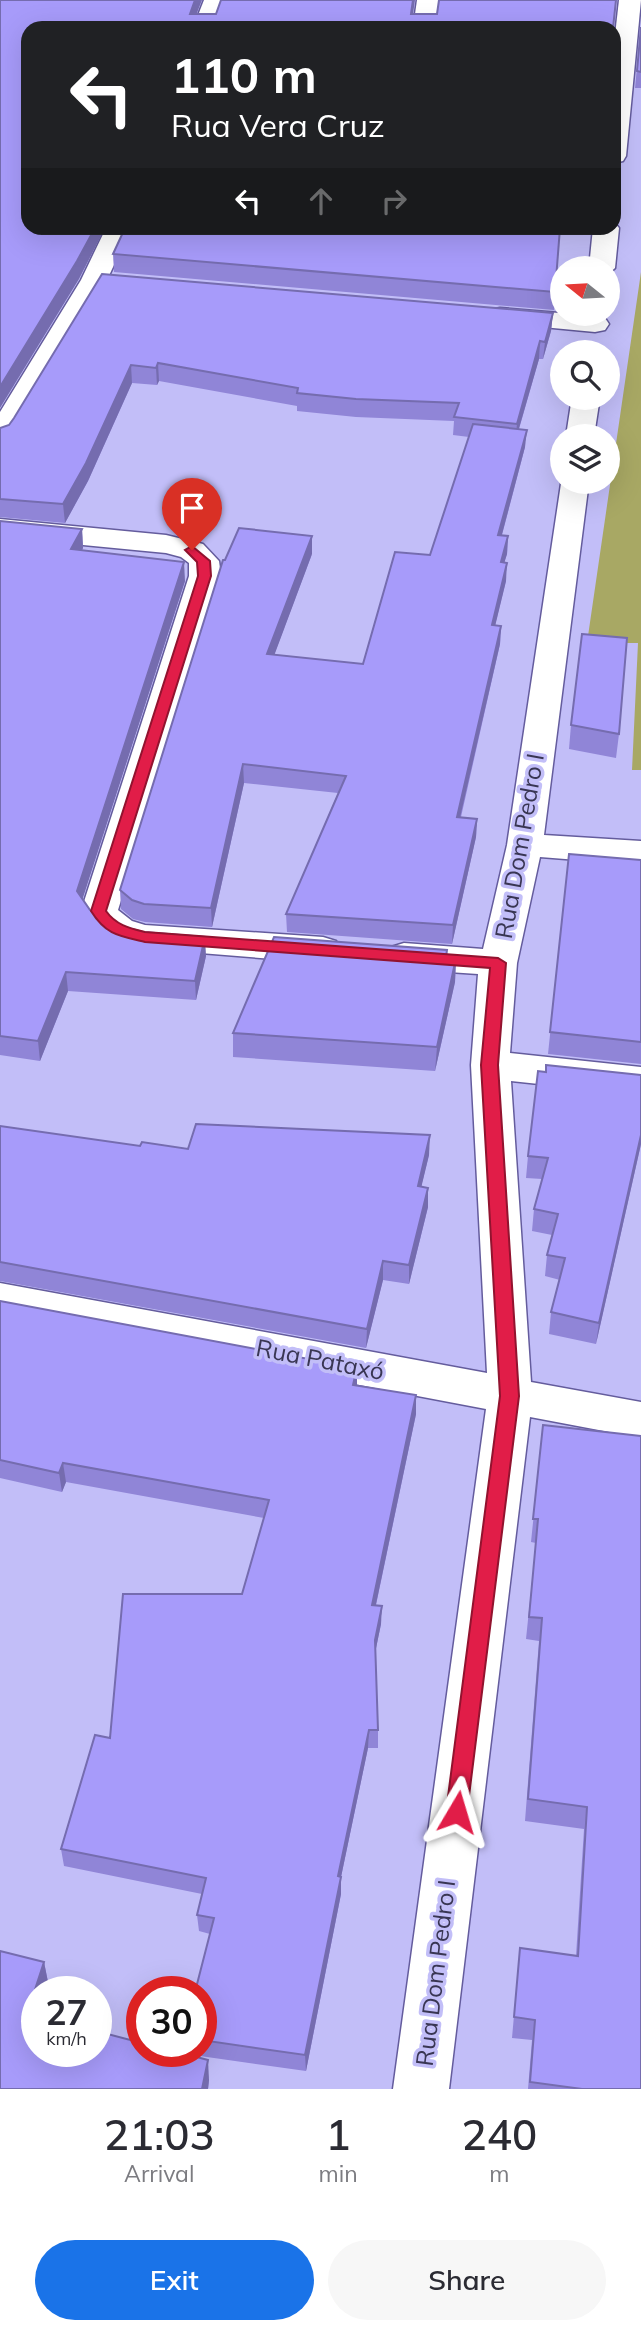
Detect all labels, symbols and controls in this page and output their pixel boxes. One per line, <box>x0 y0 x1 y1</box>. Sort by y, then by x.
text: 110 m <box>171 44 317 105</box>
icon: left <box>56 49 147 140</box>
text: Rua Vera Cruz <box>171 105 385 145</box>
icon: left <box>229 182 267 220</box>
icon: ahead <box>302 182 340 220</box>
icon: right <box>375 182 413 220</box>
north arrow <box>550 256 620 326</box>
map controls <box>550 256 620 494</box>
button: search <box>550 340 620 410</box>
button: layers <box>550 424 620 494</box>
pin <box>162 478 222 550</box>
icon: arrive <box>173 489 211 527</box>
street label: Rua Dom Pedro I <box>488 751 550 941</box>
street label: Rua Pataxó <box>254 1332 387 1386</box>
position arrow <box>420 1775 494 1849</box>
street label: Rua Dom Pedro I <box>409 1878 461 2068</box>
speed limit sign: 30 <box>126 1976 217 2067</box>
text: 27 <box>45 1990 88 2034</box>
text: km/h <box>46 2027 87 2050</box>
text: 21:03 <box>104 2108 215 2161</box>
text: 1 <box>325 2108 351 2161</box>
text: 240 <box>462 2108 537 2161</box>
text: Arrival <box>124 2159 194 2188</box>
text: min <box>318 2159 358 2188</box>
text: m <box>489 2159 509 2188</box>
button: Exit <box>35 2240 314 2320</box>
button: Share <box>328 2240 606 2320</box>

